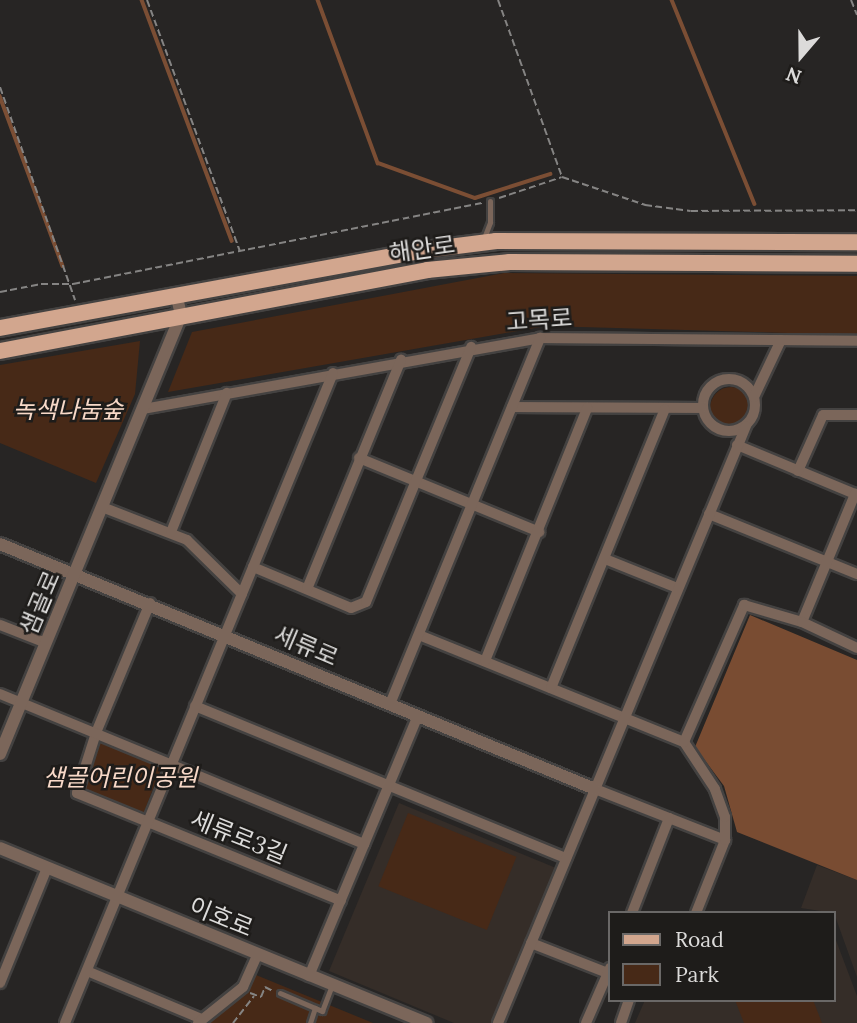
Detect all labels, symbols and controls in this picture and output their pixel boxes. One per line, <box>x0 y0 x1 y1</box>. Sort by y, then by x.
north arrow <box>766 21 836 91</box>
text: N <box>783 62 805 90</box>
street label: 해안로 <box>387 230 457 268</box>
street label: 고목로 <box>505 303 573 337</box>
park label: 녹색나눔숲 <box>13 396 123 424</box>
street label: 샘골로 <box>14 567 66 639</box>
street label: 세류로 <box>270 620 342 672</box>
park label: 샘골어린이공원 <box>43 764 197 792</box>
street label: 세류로3길 <box>186 805 292 869</box>
street label: 이호로 <box>185 891 257 943</box>
legend <box>608 911 836 1002</box>
text: Road <box>675 926 724 953</box>
text: Park <box>675 961 719 988</box>

